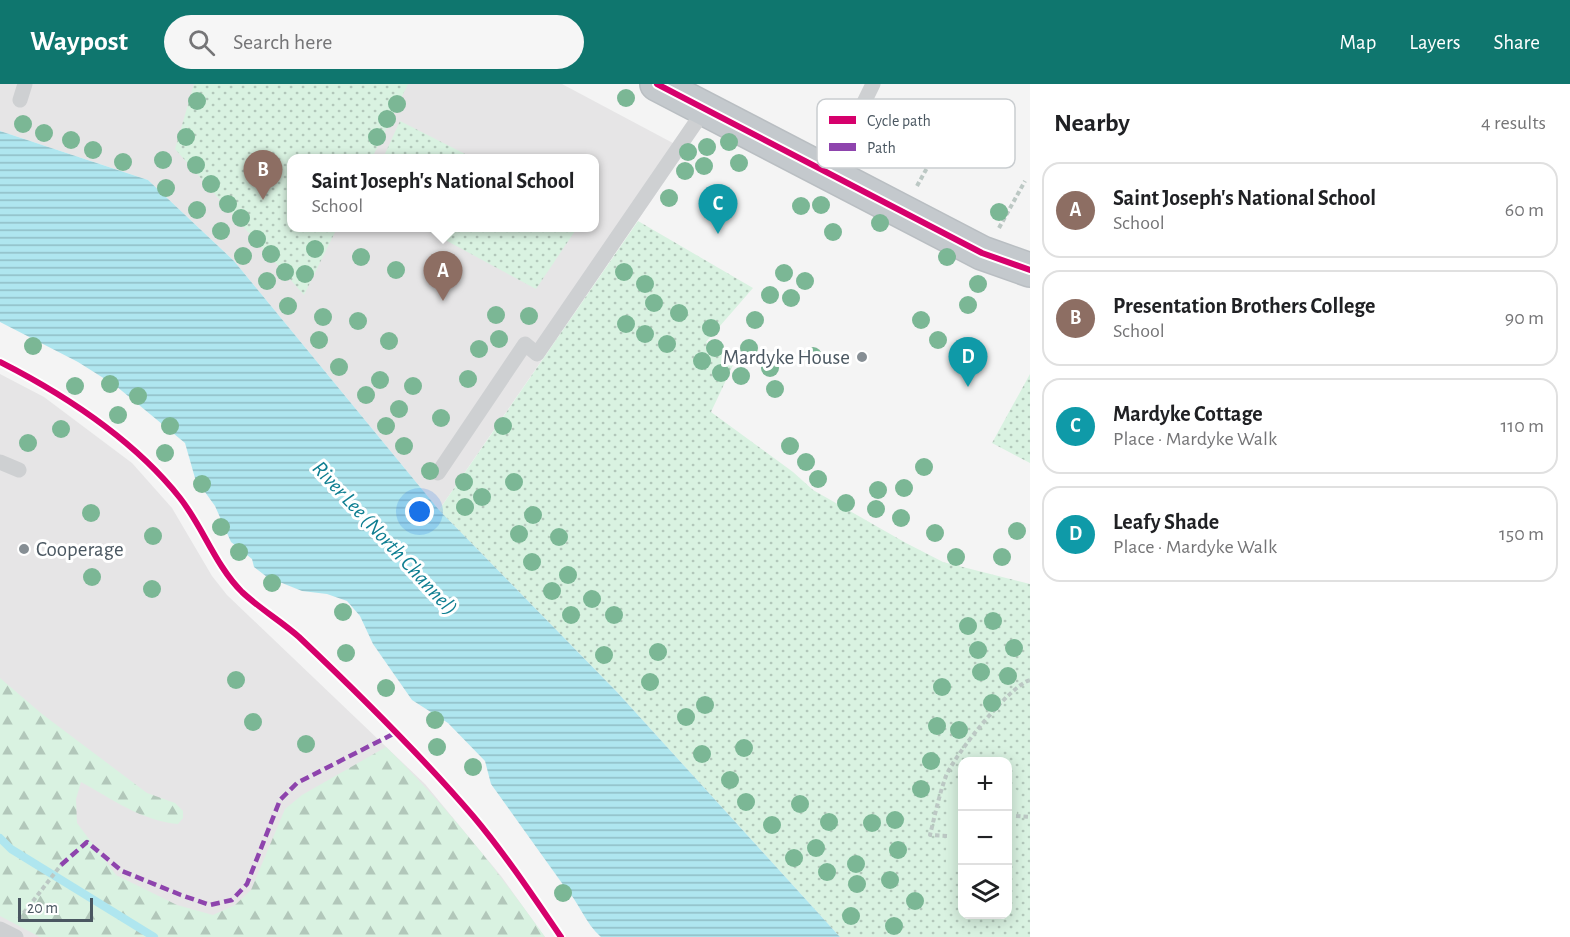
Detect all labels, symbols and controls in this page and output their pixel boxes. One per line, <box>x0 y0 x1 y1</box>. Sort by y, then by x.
search box <box>164 15 584 69</box>
icon: search <box>185 26 218 59</box>
text: Waypost <box>30 28 128 56</box>
text: Search here <box>233 31 333 53</box>
text: Map <box>1340 32 1376 53</box>
text: Layers <box>1409 32 1460 53</box>
text: Share <box>1493 32 1540 53</box>
legend <box>817 99 1015 168</box>
text: Nearby <box>1054 110 1130 136</box>
text: Cycle path <box>867 113 931 130</box>
text: 4 results <box>1481 113 1546 133</box>
text: Path <box>867 140 896 156</box>
pin: B <box>244 150 282 200</box>
popup <box>287 154 599 232</box>
text: Saint Joseph's National School <box>311 170 575 192</box>
pin: C <box>698 184 738 234</box>
text: Saint Joseph's National School <box>1113 187 1376 209</box>
text: School <box>311 196 363 216</box>
text: A <box>1070 200 1082 220</box>
text: 60 m <box>1505 200 1544 220</box>
text: School <box>1113 213 1165 233</box>
pin: A <box>424 252 462 301</box>
text: Presentation Brothers College <box>1113 295 1375 317</box>
text: B <box>1070 308 1081 328</box>
text: 90 m <box>1505 308 1544 328</box>
text: School <box>1113 321 1165 341</box>
pin: D <box>948 338 988 387</box>
place label: Mardyke House <box>723 347 850 368</box>
marker: Mardyke House <box>855 350 869 364</box>
text: Mardyke Cottage <box>1113 403 1263 425</box>
text: C <box>1070 416 1081 436</box>
text: 110 m <box>1500 416 1544 436</box>
text: Place · Mardyke Walk <box>1113 429 1277 449</box>
water label: River Lee (North Channel) <box>308 457 462 619</box>
your location <box>405 497 434 526</box>
text: Leafy Shade <box>1113 511 1219 533</box>
text: D <box>1069 524 1082 544</box>
text: 150 m <box>1499 524 1544 544</box>
text: Place · Mardyke Walk <box>1113 537 1277 557</box>
place label: Cooperage <box>36 539 124 560</box>
marker: Cooperage <box>17 542 31 556</box>
map controls <box>958 757 1012 919</box>
button: + <box>958 757 1012 811</box>
button: − <box>958 811 1012 865</box>
button: layers <box>958 865 1012 919</box>
scale bar <box>18 895 93 922</box>
text: 20 m <box>27 900 58 916</box>

